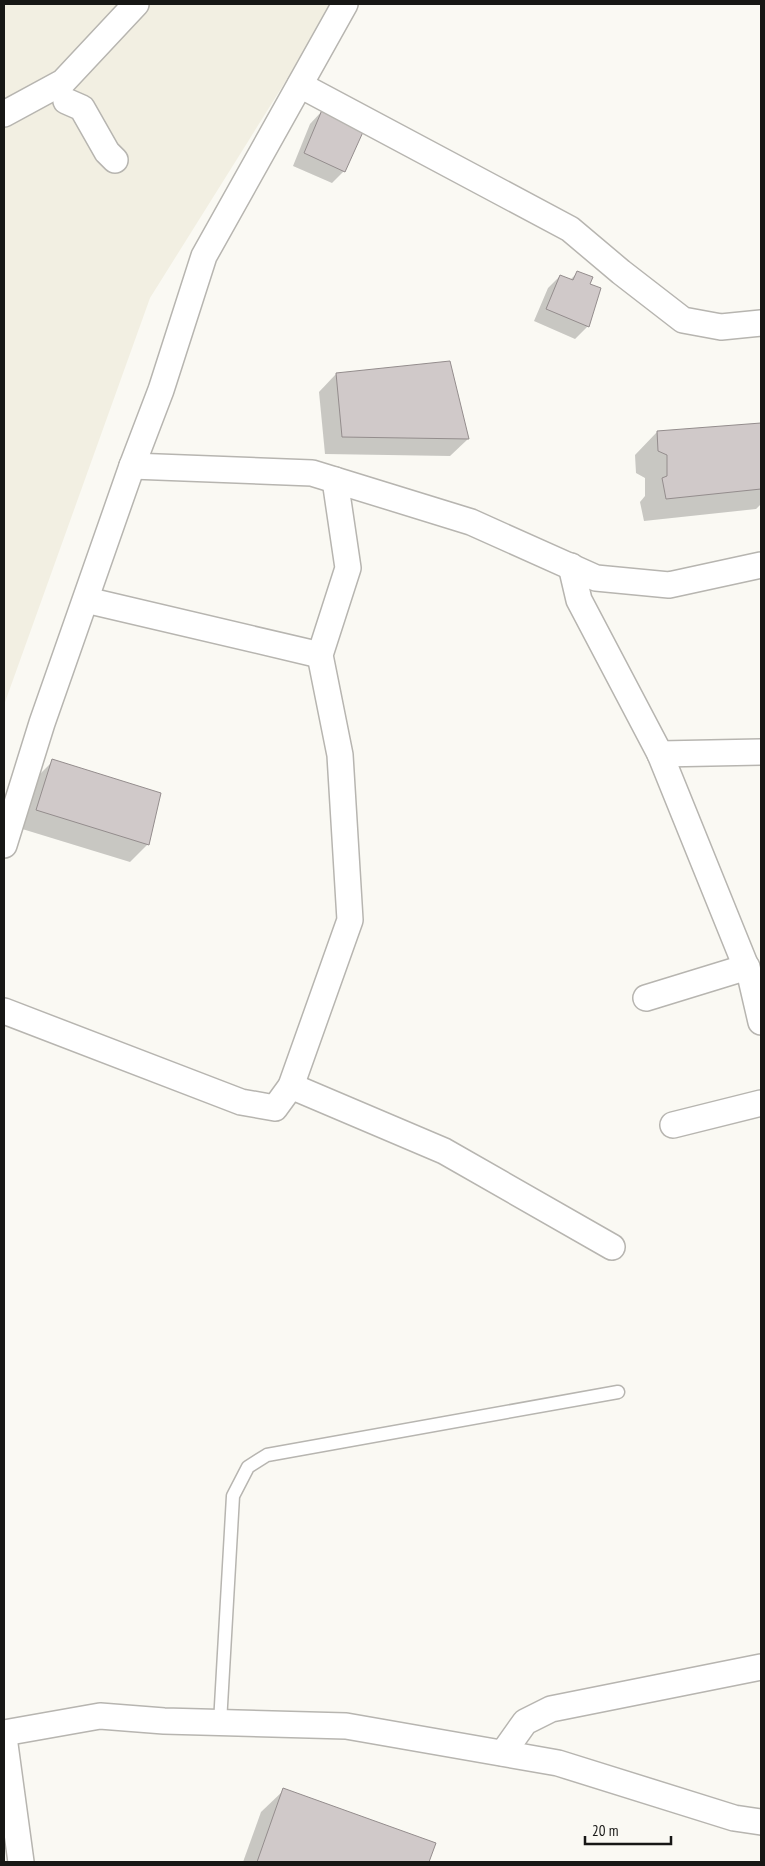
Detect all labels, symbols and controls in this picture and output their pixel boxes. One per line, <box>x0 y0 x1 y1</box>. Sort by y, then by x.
scale bar <box>585 1814 671 1846</box>
text: 20 m <box>592 1821 618 1840</box>

